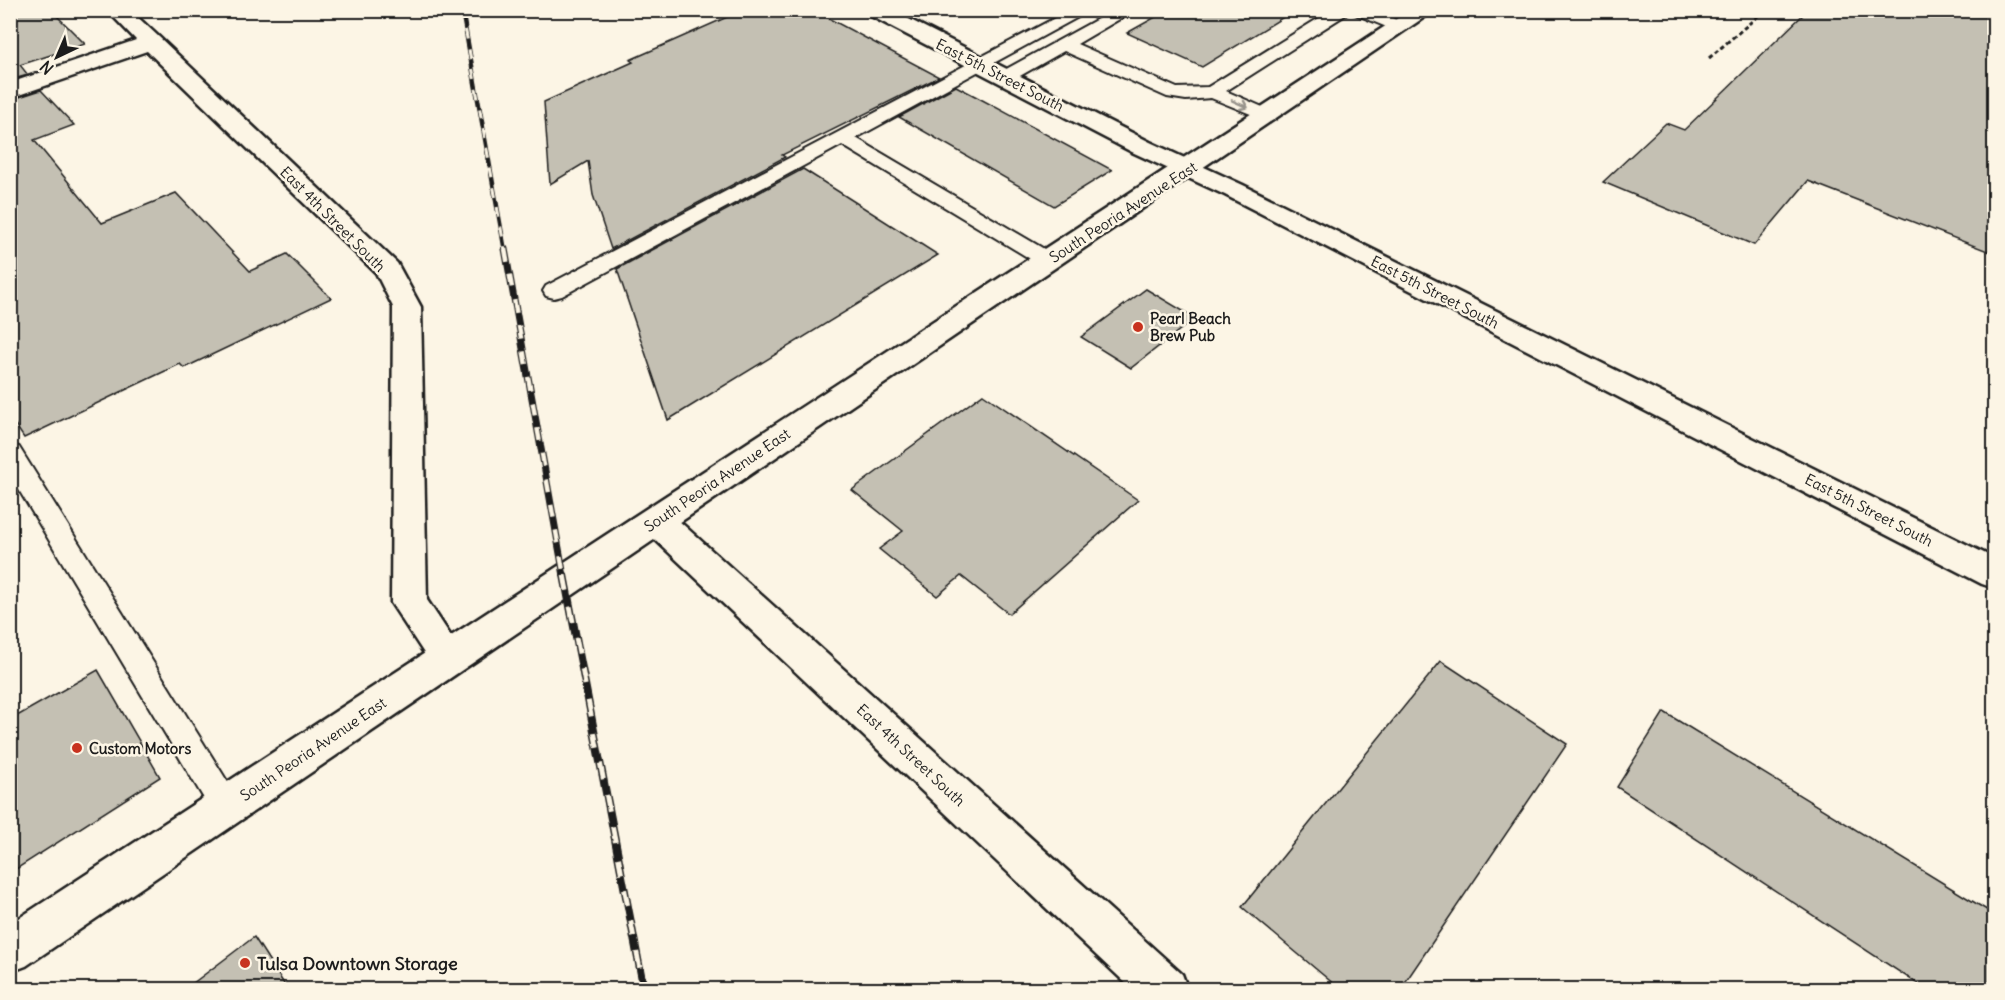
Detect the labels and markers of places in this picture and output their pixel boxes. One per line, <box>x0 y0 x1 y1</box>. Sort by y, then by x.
place label: Pearl Beach Brew Pub <box>1150 309 1231 345</box>
marker: Pearl Beach Brew Pub <box>1131 320 1145 334</box>
place label: Custom Motors <box>89 739 191 758</box>
marker: Custom Motors <box>70 741 84 755</box>
place label: Tulsa Downtown Storage <box>257 952 458 975</box>
marker: Tulsa Downtown Storage <box>238 956 252 970</box>

